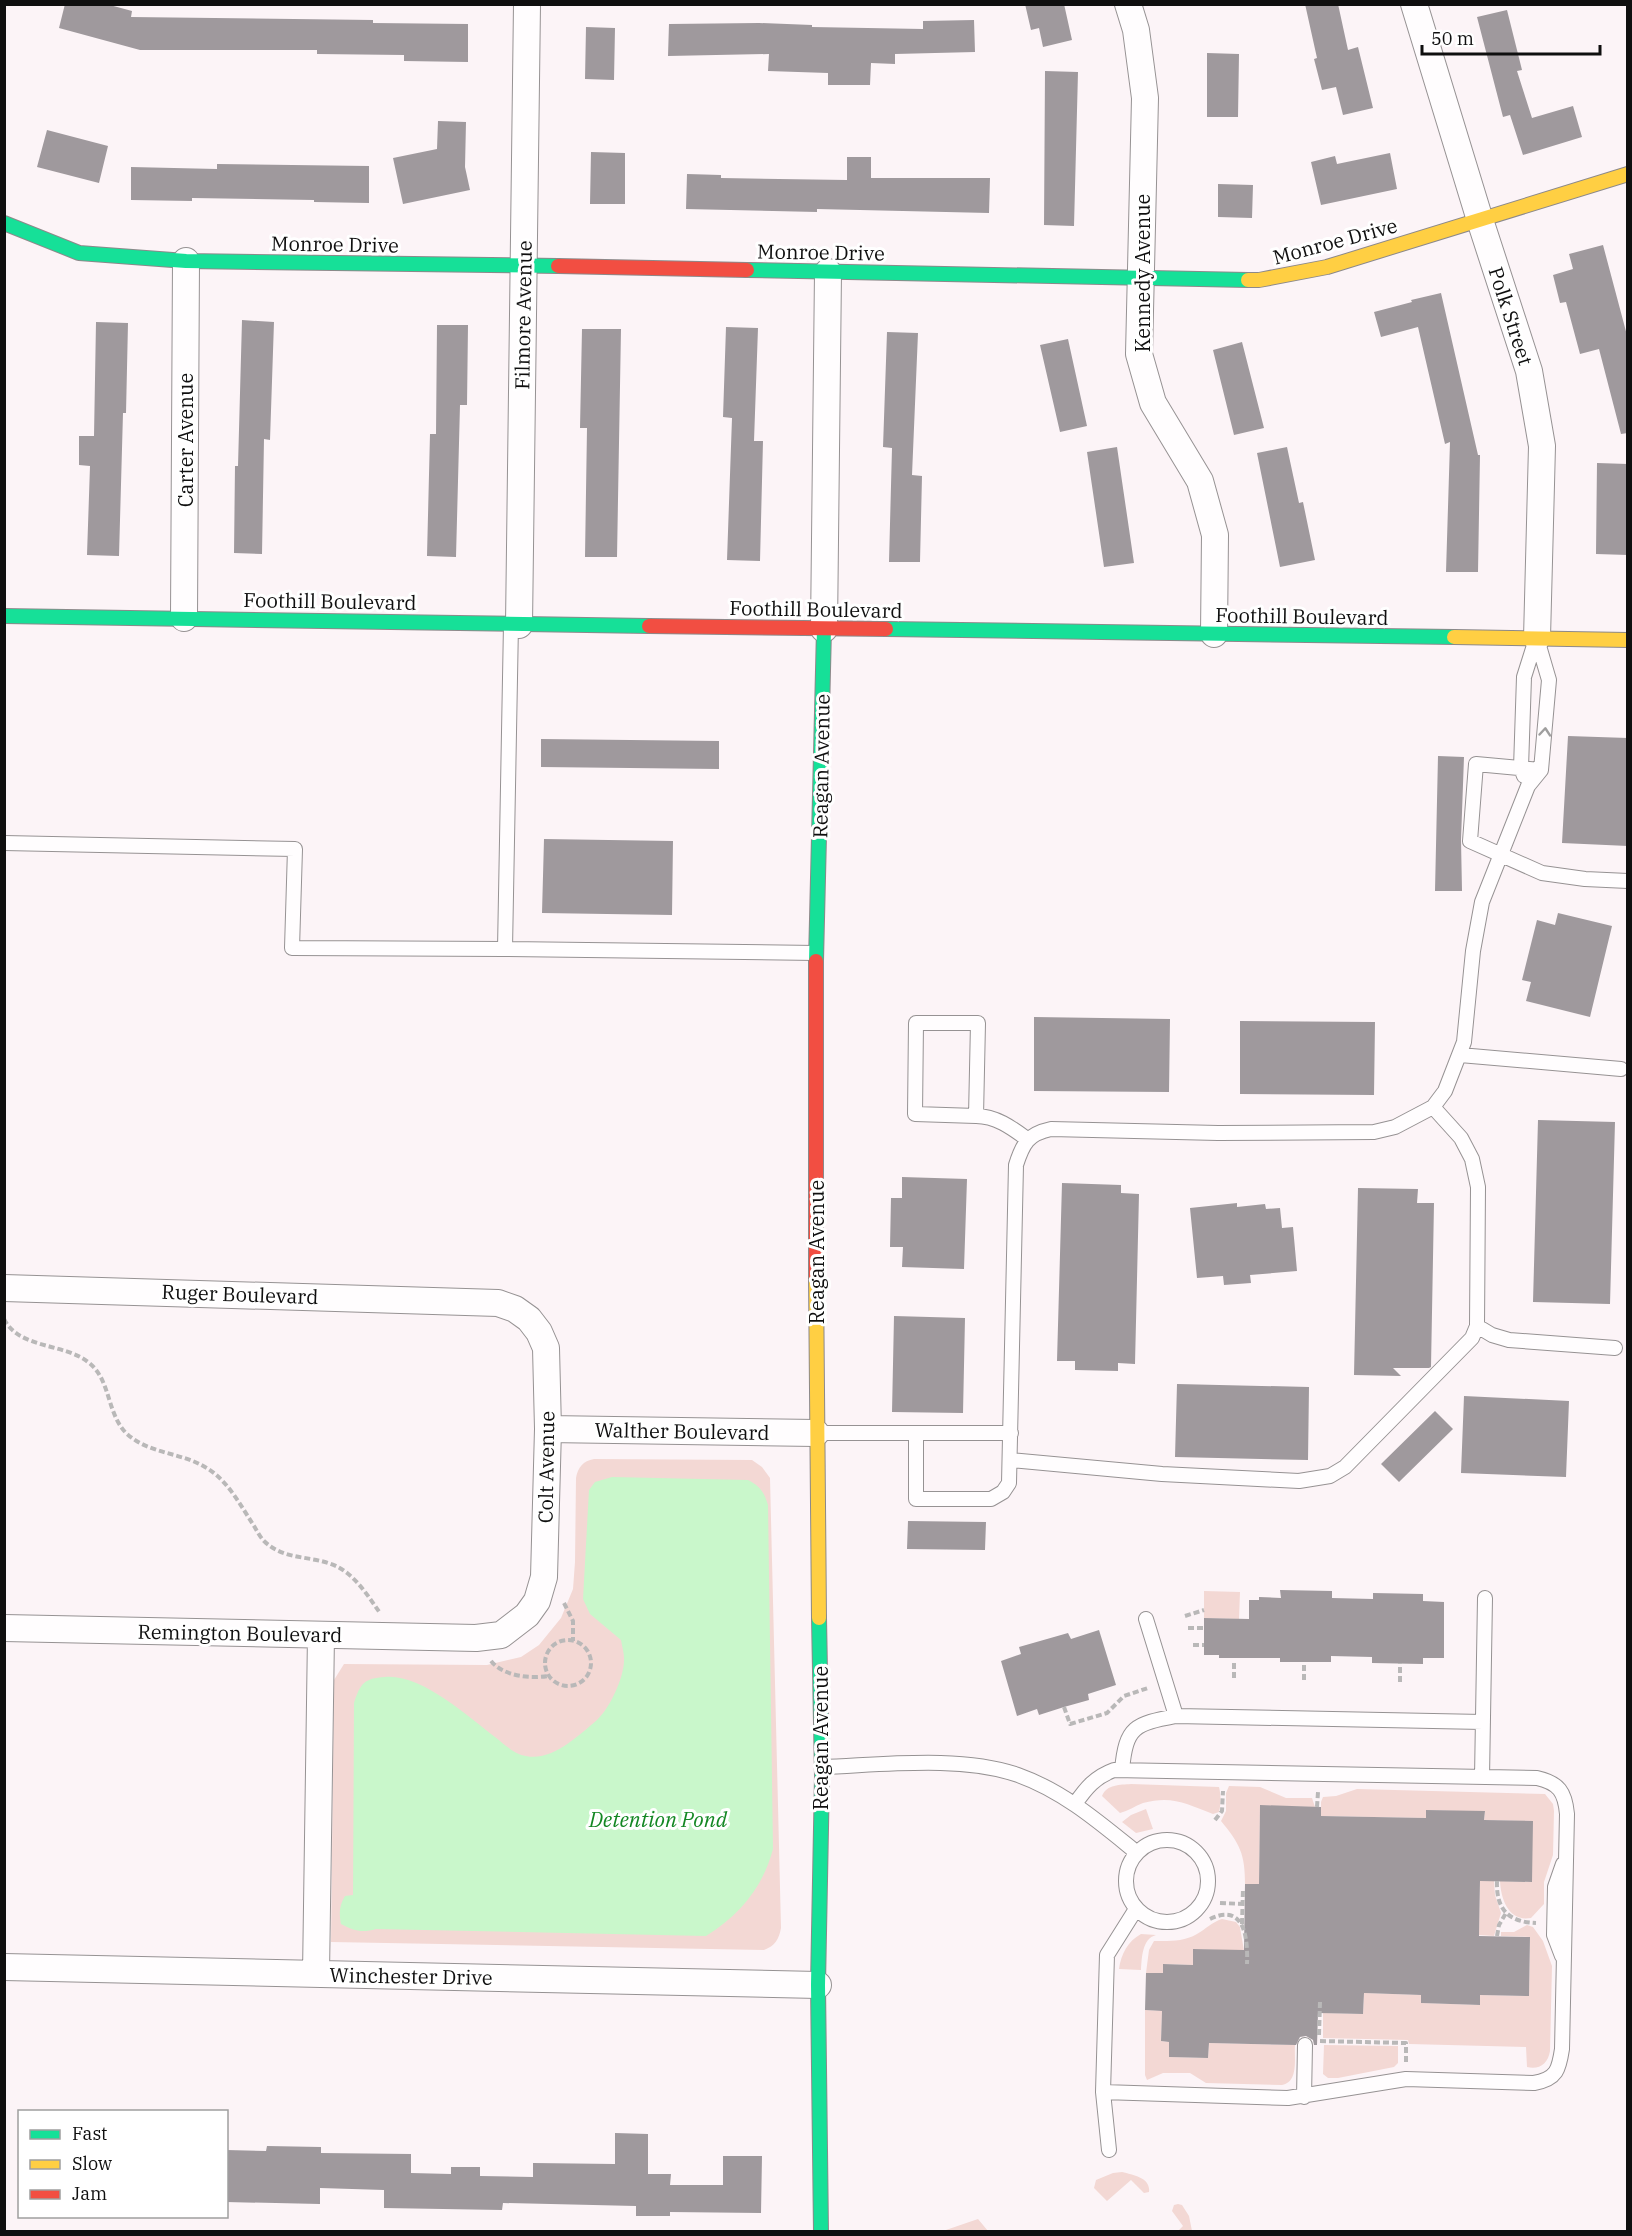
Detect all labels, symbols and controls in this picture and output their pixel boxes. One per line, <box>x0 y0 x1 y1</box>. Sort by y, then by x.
scale bar <box>1422 18 1600 56</box>
text: 50 m <box>1431 27 1474 50</box>
street label: Kennedy Avenue <box>1129 194 1156 352</box>
street label: Monroe Drive <box>1270 211 1400 271</box>
street label: Monroe Drive <box>271 229 399 259</box>
street label: Monroe Drive <box>757 237 885 267</box>
street label: Filmore Avenue <box>508 240 538 390</box>
street label: Polk Street <box>1482 263 1540 369</box>
street label: Carter Avenue <box>172 373 199 507</box>
street label: Foothill Boulevard <box>243 586 417 616</box>
street label: Foothill Boulevard <box>729 594 903 624</box>
street label: Foothill Boulevard <box>1215 601 1389 631</box>
street label: Reagan Avenue <box>806 694 836 838</box>
one-way arrow <box>1538 728 1551 737</box>
street label: Reagan Avenue <box>803 1180 830 1324</box>
street label: Ruger Boulevard <box>161 1278 319 1310</box>
street label: Colt Avenue <box>532 1411 560 1523</box>
street label: Walther Boulevard <box>594 1416 770 1446</box>
street label: Remington Boulevard <box>137 1618 343 1648</box>
street label: Reagan Avenue <box>807 1666 834 1810</box>
water label: Detention Pond <box>588 1805 728 1833</box>
street label: Winchester Drive <box>329 1961 493 1991</box>
legend <box>18 2110 228 2218</box>
text: Fast <box>72 2122 107 2145</box>
text: Slow <box>72 2152 112 2175</box>
text: Jam <box>72 2182 107 2205</box>

